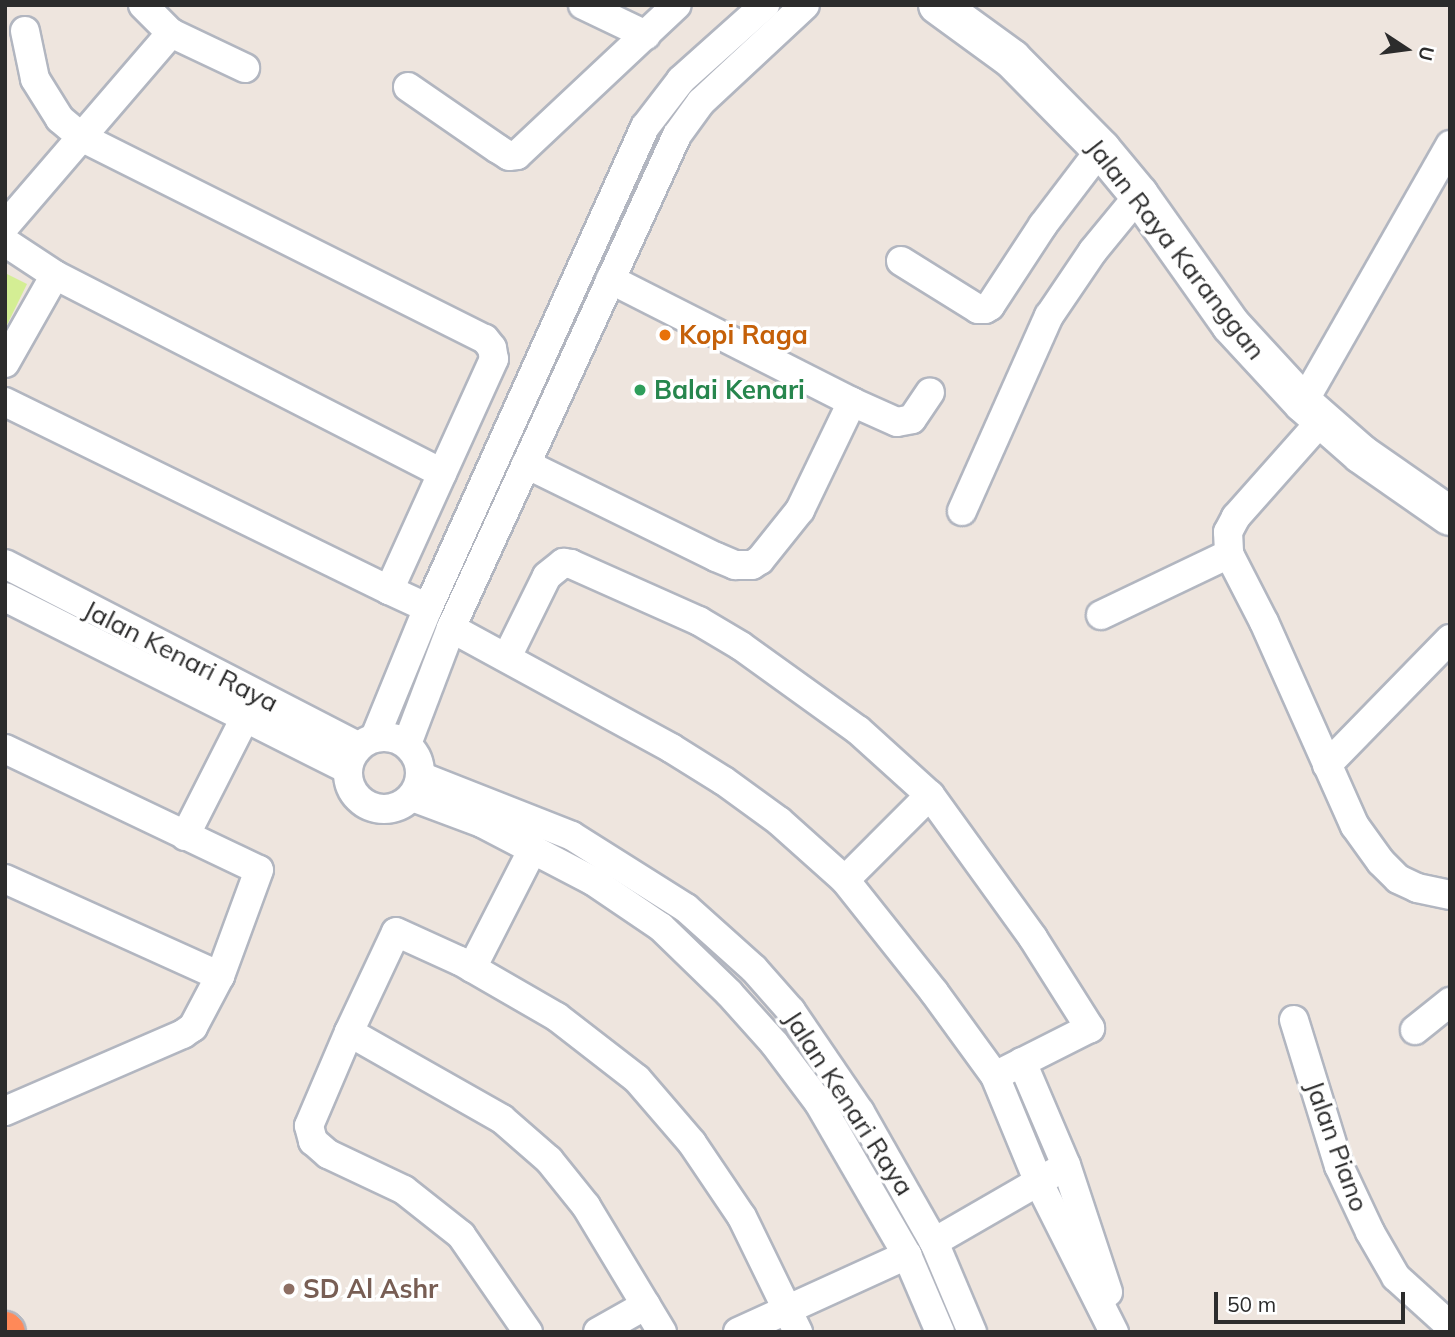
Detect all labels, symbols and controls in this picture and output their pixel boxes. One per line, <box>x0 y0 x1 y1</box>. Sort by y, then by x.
north arrow <box>1371 14 1441 84</box>
text: U <box>1413 44 1440 63</box>
street label: Jalan Raya Karanggan <box>1080 132 1272 366</box>
place label: Kopi Raga <box>679 319 808 351</box>
marker: Kopi Raga <box>657 327 673 343</box>
place label: Balai Kenari <box>654 374 805 406</box>
marker: Balai Kenari <box>632 382 648 398</box>
street label: Jalan Kenari Raya <box>79 593 283 719</box>
street label: Jalan Kenari Raya <box>778 1005 920 1201</box>
street label: Jalan Piano <box>1299 1076 1375 1216</box>
place label: SD Al Ashr <box>303 1273 438 1305</box>
scale bar <box>1217 1278 1408 1322</box>
marker: SD Al Ashr <box>281 1281 297 1297</box>
text: 50 m <box>1227 1291 1276 1317</box>

